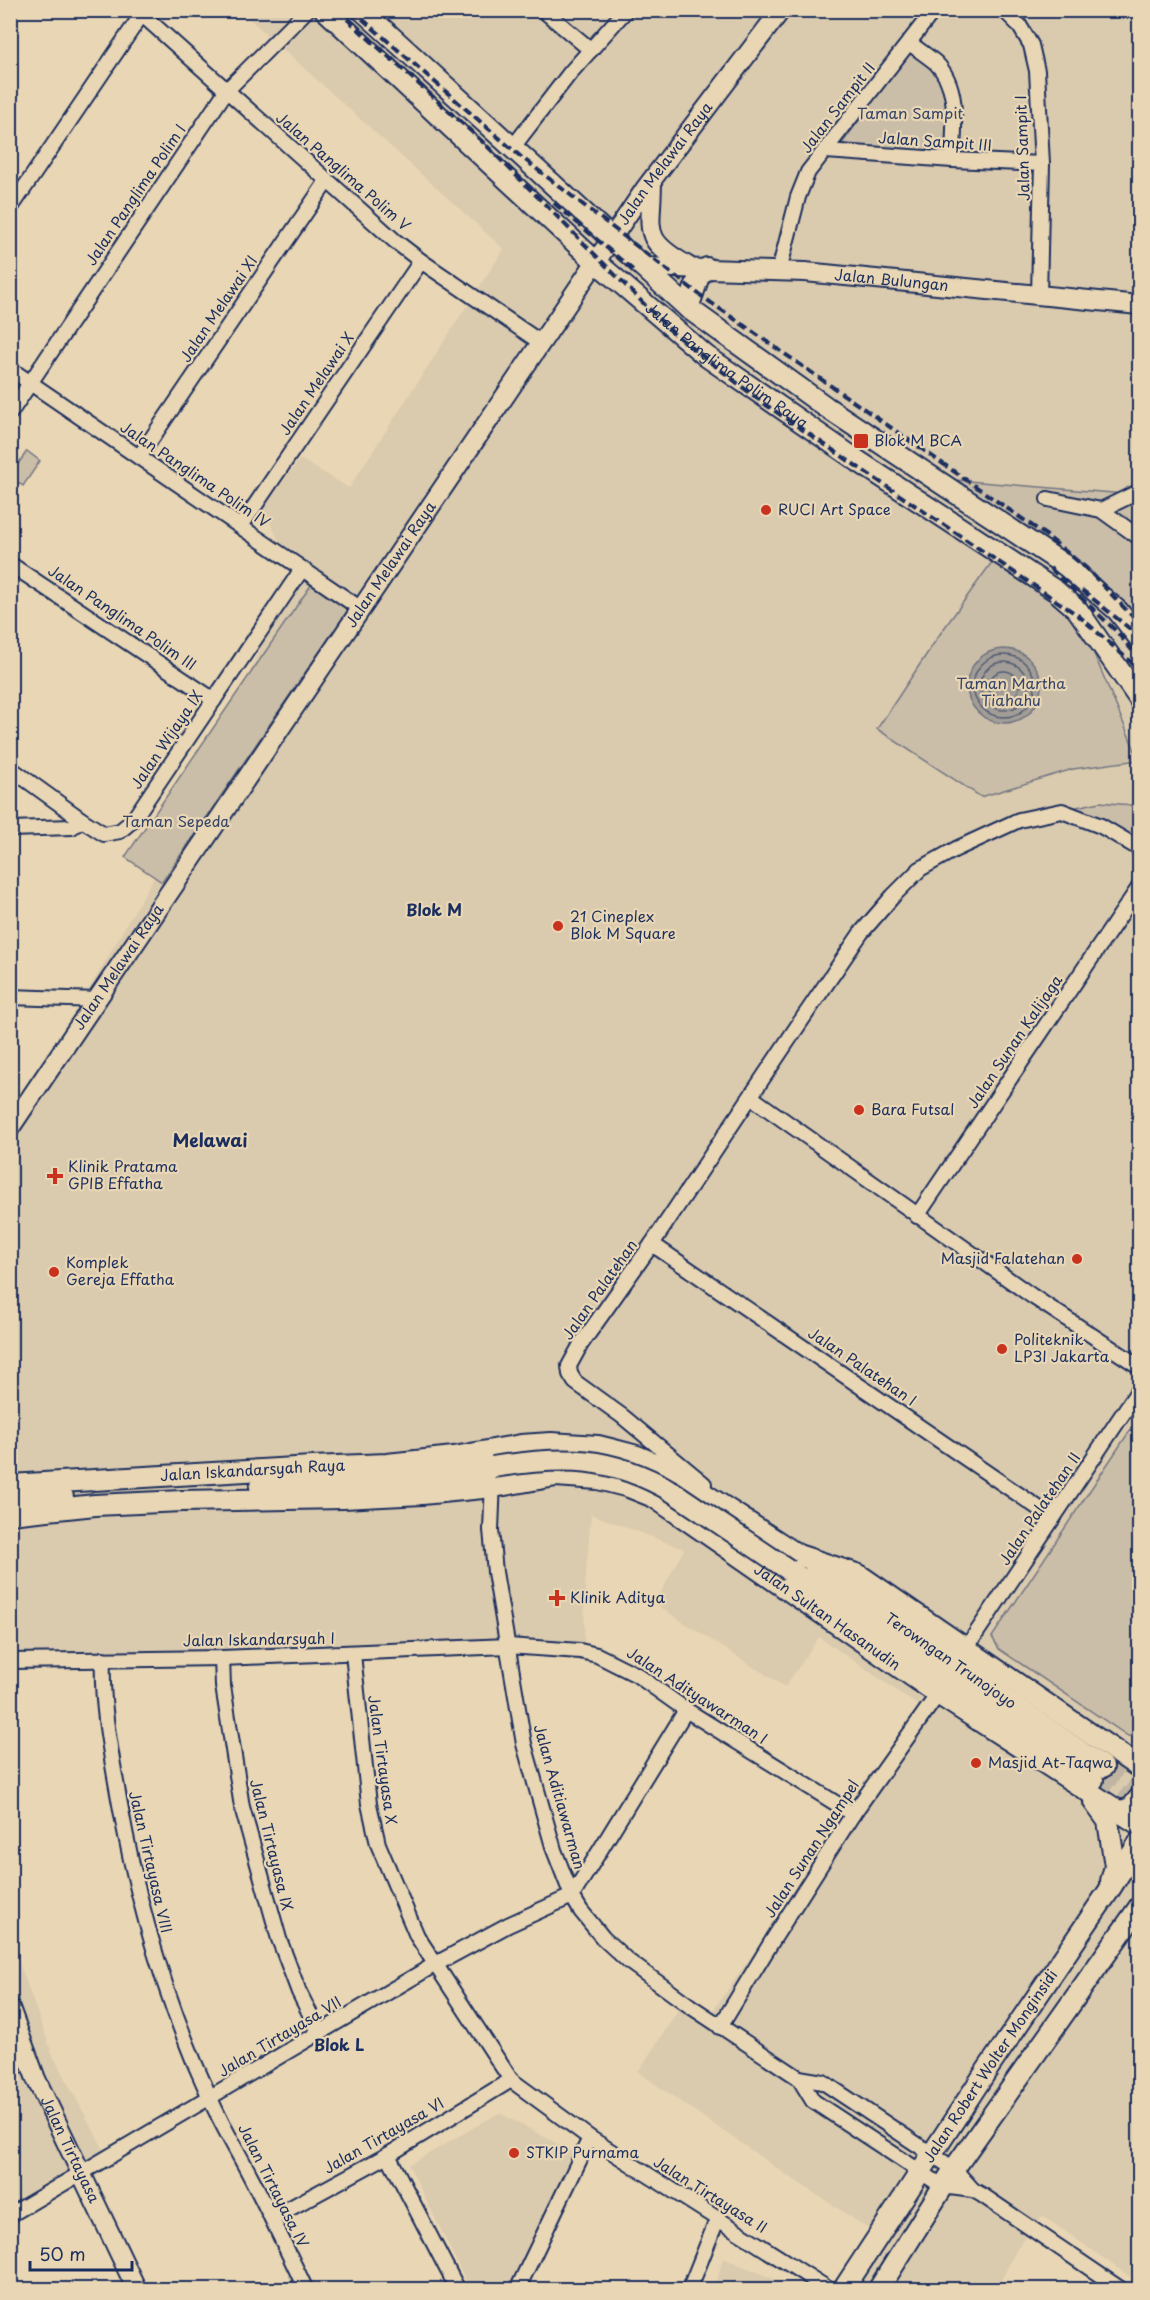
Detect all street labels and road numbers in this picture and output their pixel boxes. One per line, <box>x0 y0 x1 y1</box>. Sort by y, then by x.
street label: Jalan Sampit II <box>794 57 880 157</box>
street label: Jalan Sampit I <box>1008 95 1035 201</box>
street label: Jalan Melawai Raya <box>611 96 718 229</box>
street label: Jalan Panglima Polim V <box>272 106 417 236</box>
street label: Jalan Panglima Polim I <box>79 119 191 269</box>
street label: Jalan Sampit III <box>878 125 993 156</box>
street label: Jalan Melawai XI <box>173 250 262 366</box>
street label: Jalan Bulungan <box>834 262 950 296</box>
street label: Jalan Panglima Polim Raya <box>641 296 813 433</box>
street label: Jalan Melawai X <box>273 327 359 439</box>
street label: Jalan Panglima Polim IV <box>116 415 275 533</box>
street label: Jalan Melawai Raya <box>339 496 441 632</box>
street label: Jalan Panglima Polim III <box>44 558 202 675</box>
street label: Jalan Wijaya IX <box>124 685 207 793</box>
street label: Jalan Melawai Raya <box>67 898 169 1034</box>
street label: Jalan Sunan Kalijaga <box>960 969 1068 1113</box>
street label: Jalan Palatehan <box>556 1234 642 1344</box>
street label: Jalan Palatehan I <box>804 1321 922 1411</box>
street label: Jalan Palatehan II <box>992 1447 1085 1569</box>
street label: Jalan Iskandarsyah Raya <box>159 1453 346 1486</box>
street label: Jalan Sultan Hasanudin <box>750 1557 906 1675</box>
street label: Terowngan Trunojoyo <box>881 1606 1022 1714</box>
street label: Jalan Iskandarsyah I <box>183 1626 335 1651</box>
street label: Jalan Adityawarman I <box>623 1640 773 1749</box>
street label: Jalan Tirtayasa X <box>363 1694 404 1826</box>
street label: Jalan Aditiawarman <box>529 1721 592 1872</box>
street label: Jalan Sunan Ngampel <box>757 1775 864 1922</box>
street label: Jalan Tirtayasa IX <box>245 1776 300 1913</box>
street label: Jalan Tirtayasa VIII <box>124 1788 179 1935</box>
street label: Jalan Robert Wolter Monginsidi <box>916 1964 1062 2167</box>
street label: Jalan Tirtayasa VII <box>213 1990 345 2082</box>
street label: Jalan Tirtayasa VI <box>319 2091 448 2179</box>
street label: Jalan Tirtayasa <box>36 2092 107 2207</box>
street label: Jalan Tirtayasa IV <box>233 2119 316 2251</box>
street label: Jalan Tirtayasa II <box>650 2150 772 2238</box>

